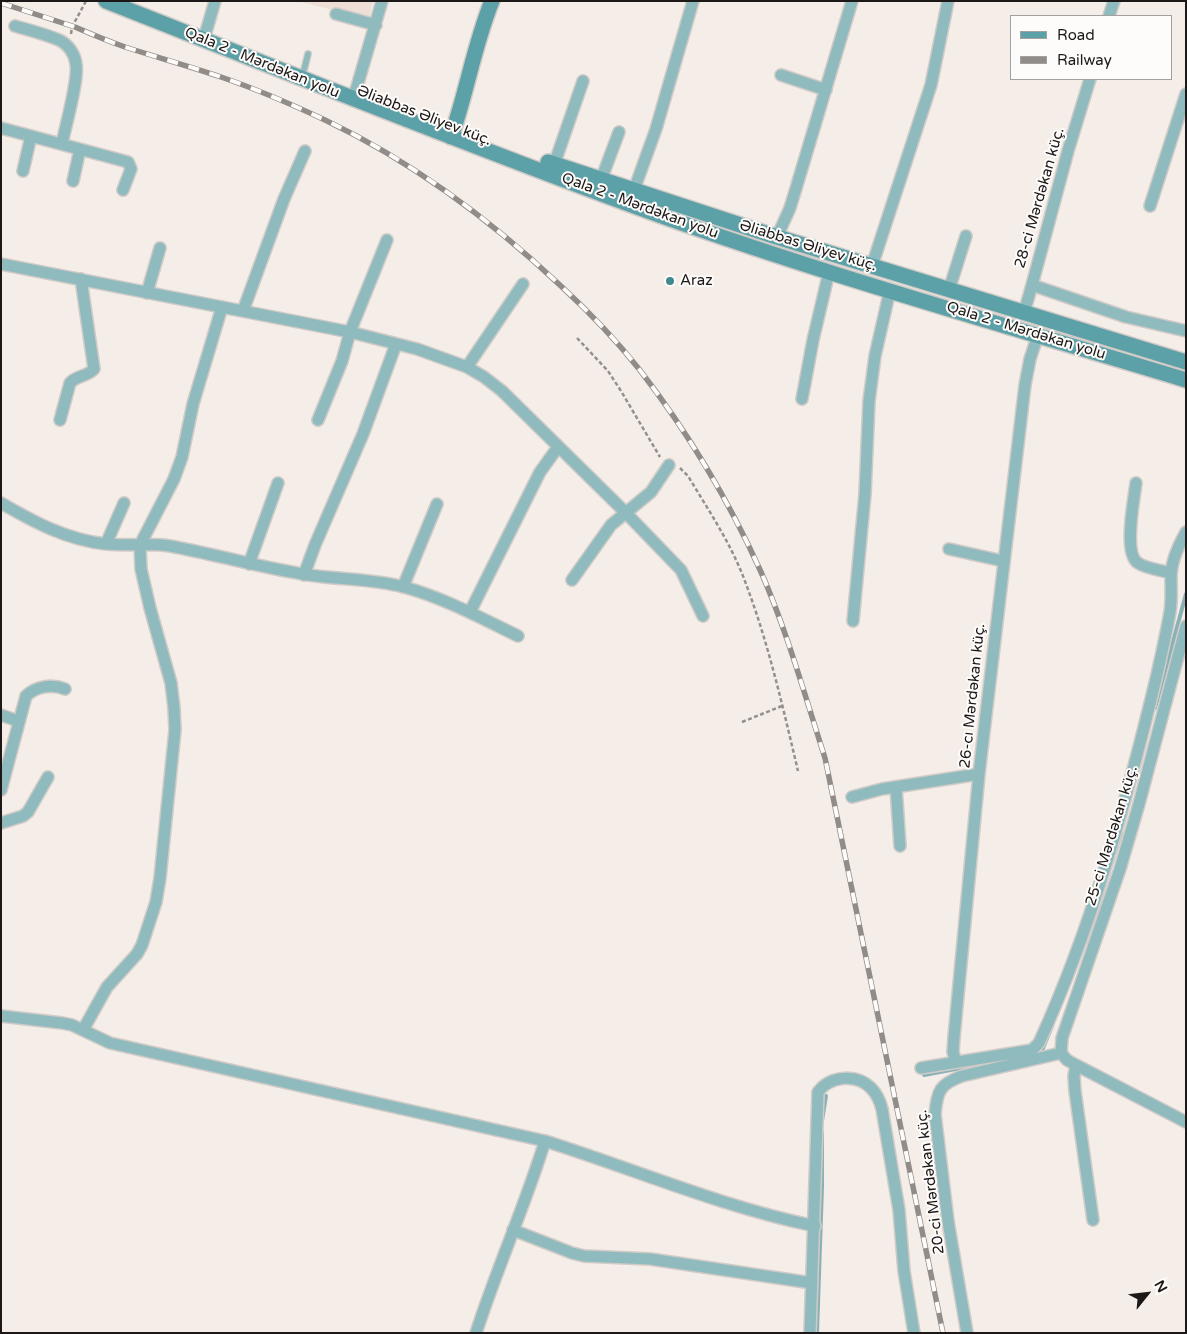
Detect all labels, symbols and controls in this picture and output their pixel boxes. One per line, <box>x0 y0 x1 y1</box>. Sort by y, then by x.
legend <box>1010 15 1172 80</box>
street label: Qala 2 - Mərdəkan yolu <box>182 24 342 102</box>
text: Road <box>1057 26 1095 44</box>
text: Railway <box>1057 51 1112 69</box>
street label: Əliabbas Əliyev küç. <box>354 82 494 150</box>
street label: 28-ci Mərdəkan küç. <box>1011 126 1069 270</box>
street label: Qala 2 - Mərdəkan yolu <box>559 169 721 243</box>
street label: Əliabbas Əliyev küç. <box>737 217 879 275</box>
place label: Araz <box>680 272 713 290</box>
marker: Araz <box>664 275 676 287</box>
street label: Qala 2 - Mərdəkan yolu <box>944 298 1108 364</box>
street label: 26-cı Mərdəkan küç. <box>956 623 990 769</box>
street label: 25-ci Mərdəkan küç. <box>1082 764 1142 908</box>
street label: 20-ci Mərdəkan küç. <box>913 1109 949 1255</box>
north arrow <box>1122 1269 1172 1319</box>
text: N <box>1150 1277 1171 1296</box>

